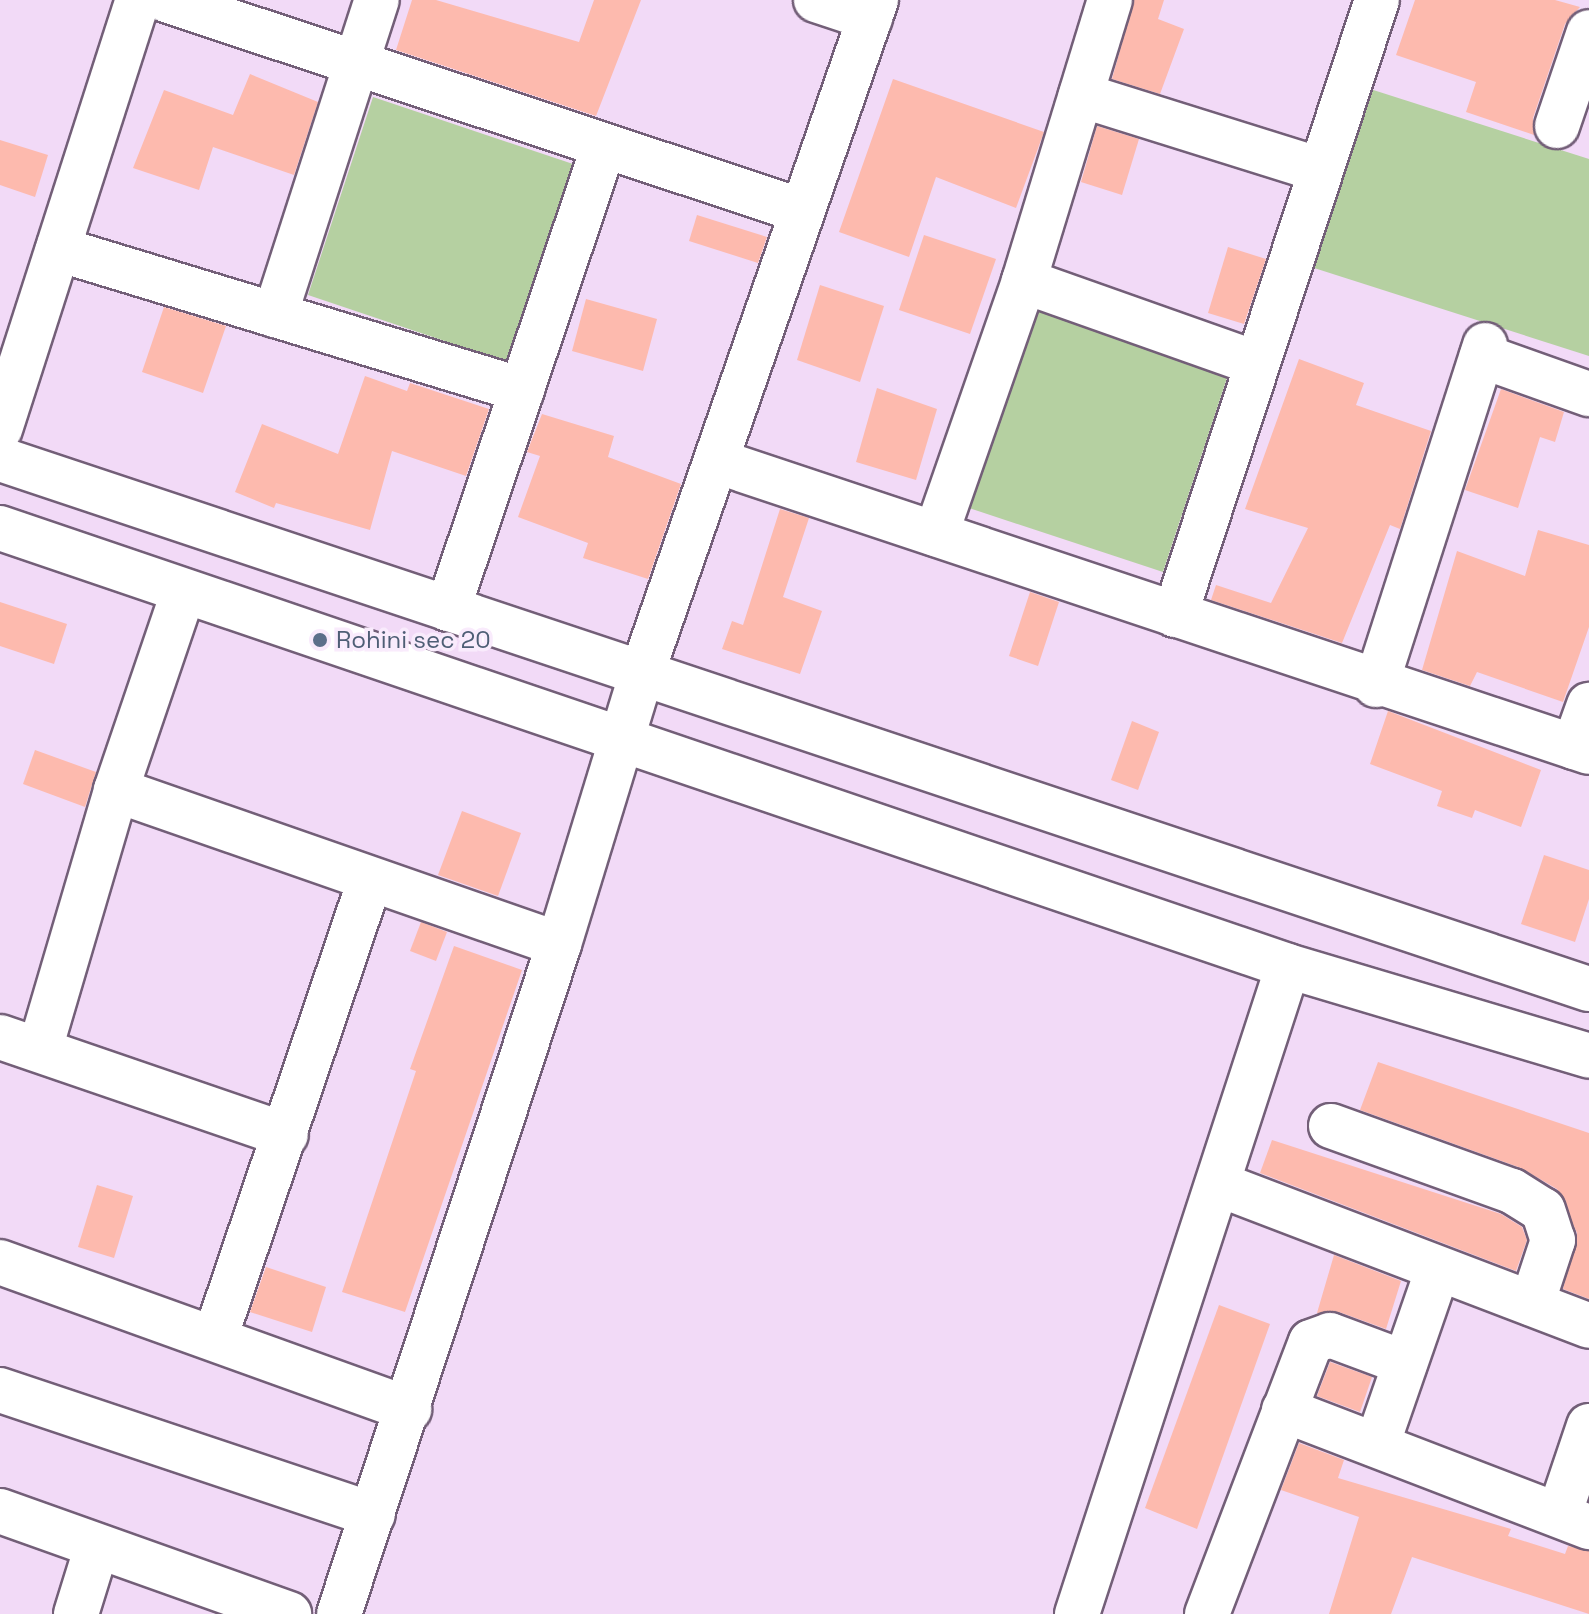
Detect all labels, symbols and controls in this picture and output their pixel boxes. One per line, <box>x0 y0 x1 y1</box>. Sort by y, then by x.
place label: Rohini sec 20 <box>336 626 491 654</box>
marker: Rohini sec 20 <box>311 631 329 649</box>

